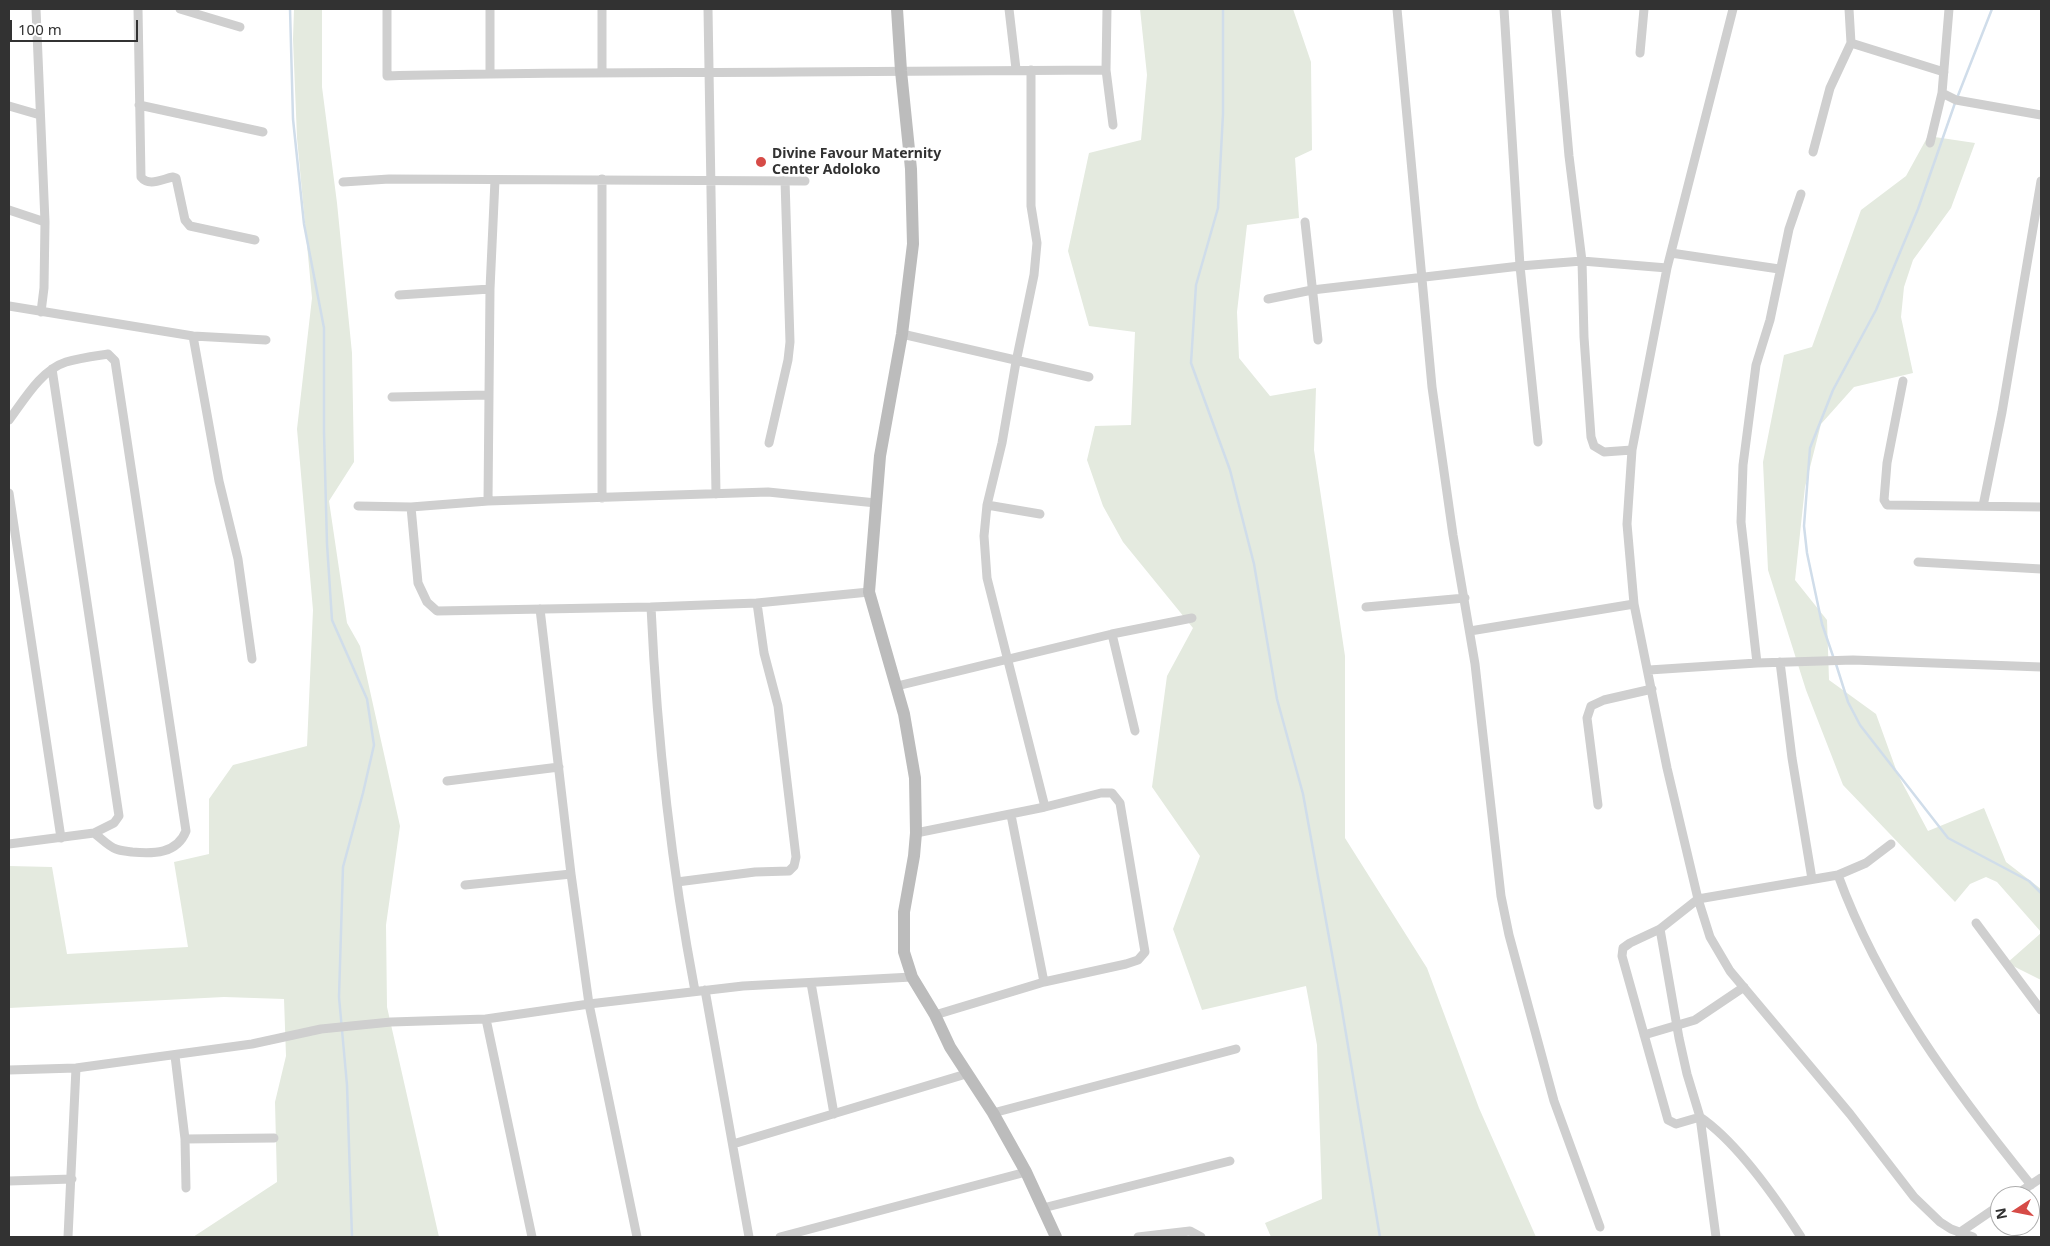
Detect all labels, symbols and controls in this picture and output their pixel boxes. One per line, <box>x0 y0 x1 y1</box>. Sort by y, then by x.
scale bar <box>12 10 140 42</box>
text: 100 m <box>18 19 62 39</box>
place label: Divine Favour Maternity Center Adoloko <box>772 146 941 178</box>
marker: Divine Favour Maternity Center Adoloko <box>754 155 768 169</box>
north arrow <box>1990 1186 2040 1236</box>
text: N <box>1990 1206 2011 1221</box>

